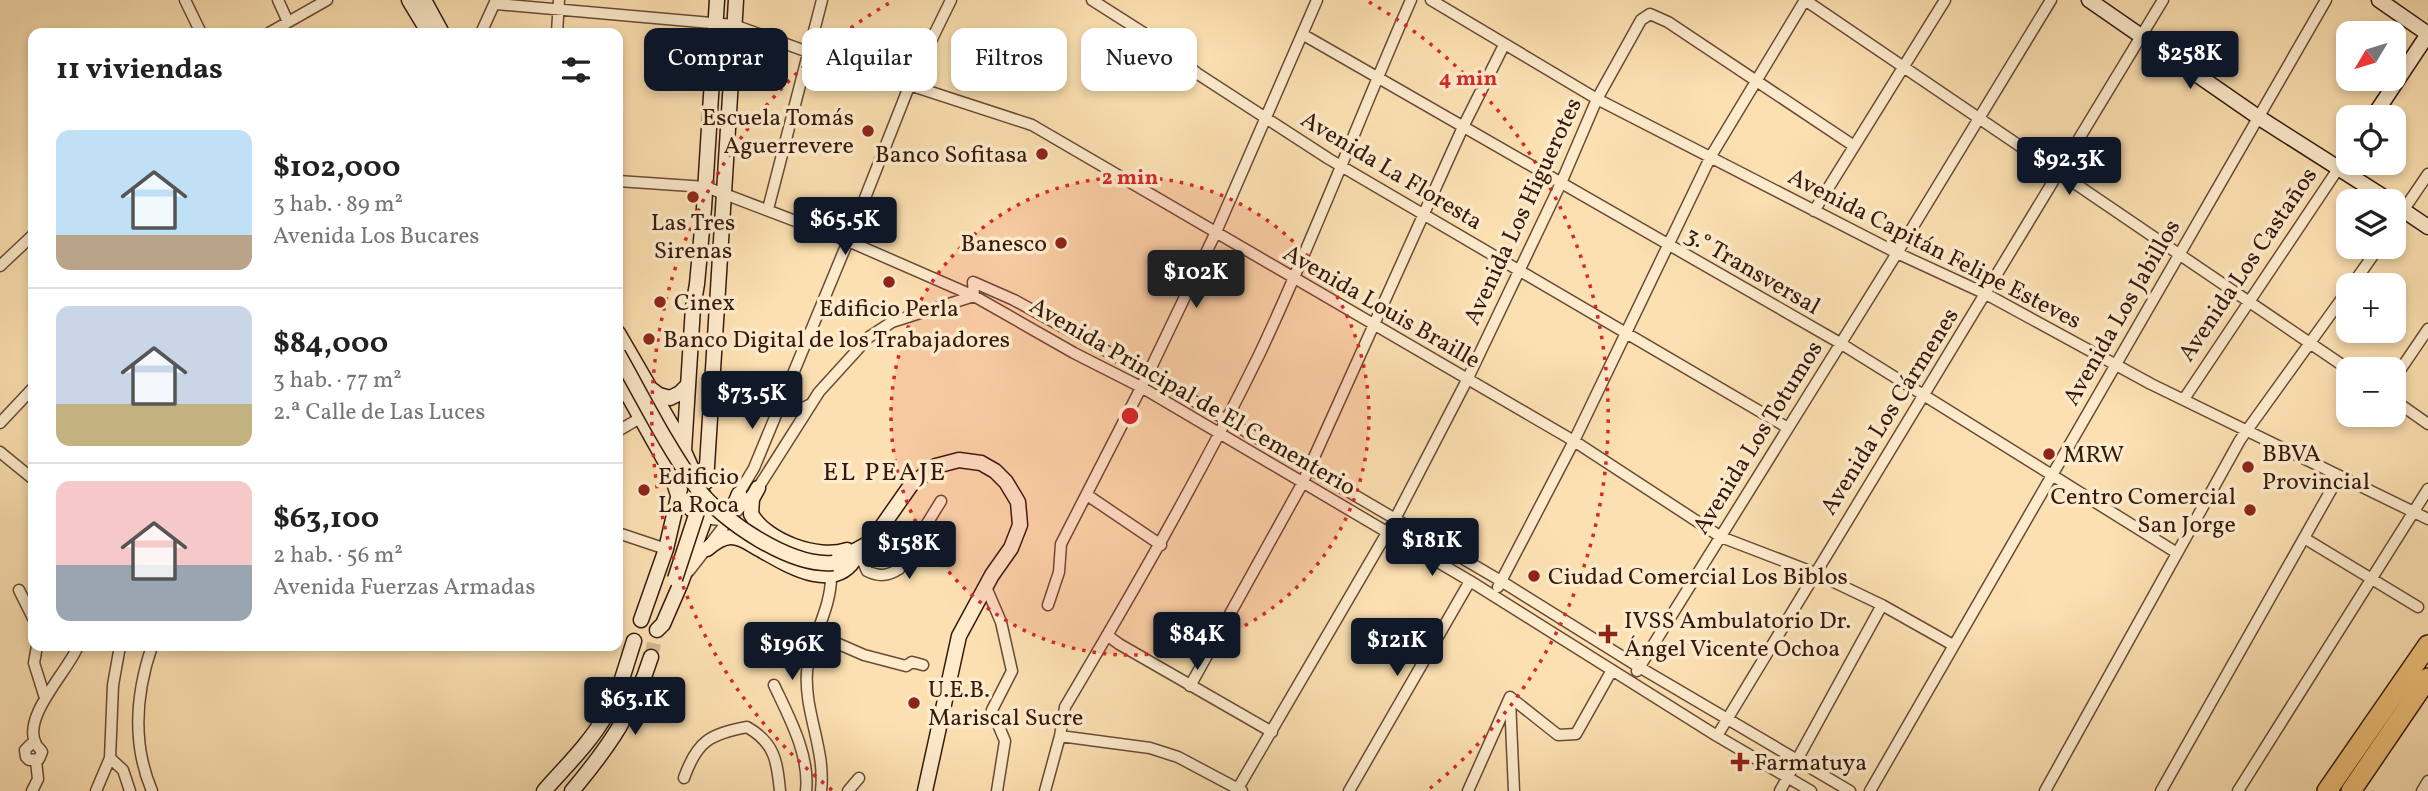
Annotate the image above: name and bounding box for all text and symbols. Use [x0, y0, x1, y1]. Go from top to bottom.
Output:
north arrow [2336, 21, 2406, 91]
map controls [2336, 21, 2406, 427]
chip: Comprar [644, 28, 788, 91]
chip: Alquilar [802, 28, 937, 91]
chip: Filtros [951, 28, 1067, 91]
chip: Nuevo [1081, 28, 1197, 91]
pin: $258K [2141, 32, 2239, 91]
text: $258K [2157, 38, 2223, 70]
text: 11 viviendas [56, 49, 223, 91]
icon: filters [557, 51, 595, 89]
text: 4 min [1439, 65, 1497, 94]
street label: Avenida Los Higuerotes [1456, 92, 1592, 331]
place label: Escuela Tomás Aguerrevere [702, 102, 854, 164]
street label: Avenida La Floresta [1294, 104, 1488, 240]
button: locate [2336, 105, 2406, 175]
marker: Escuela Tomás Aguerrevere [860, 123, 876, 139]
pin: $92.3K [2012, 138, 2126, 197]
place label: Banco Sofitasa [875, 139, 1028, 173]
text: $92.3K [2033, 144, 2105, 176]
marker: Banco Sofitasa [1034, 146, 1050, 162]
text: $102,000 [273, 147, 401, 189]
icon: home [112, 158, 196, 242]
street label: Avenida Capitán Felipe Esteves [1781, 161, 2087, 339]
street label: Avenida Los Castaños [2171, 161, 2327, 369]
text: 2 min [1102, 164, 1158, 193]
text: 3 hab. · 89 m² [273, 189, 403, 221]
marker: Las Tres Sirenas [685, 189, 701, 205]
button: layers [2336, 189, 2406, 259]
pin: $65.5K [788, 198, 902, 257]
text: $65.5K [810, 204, 880, 236]
place label: Las Tres Sirenas [651, 207, 735, 269]
street label: Avenida Los Jabillos [2056, 214, 2190, 412]
street label: 3.° Transversal [1678, 219, 1826, 324]
text: Avenida Los Bucares [273, 221, 479, 253]
place label: Banesco [961, 228, 1047, 262]
marker: Banesco [1053, 235, 1069, 251]
street label: Avenida Louis Braille [1276, 237, 1486, 378]
pin: $102K [1147, 250, 1245, 310]
text: $102K [1164, 257, 1228, 289]
button: + [2336, 273, 2406, 343]
marker: Edificio Perla [881, 274, 897, 290]
place label: Cinex [674, 287, 735, 321]
street label: Avenida Principal de El Cementerio [1022, 290, 1362, 505]
place label: Edificio Perla [819, 293, 959, 327]
marker: Cinex [652, 294, 668, 310]
street label: Avenida Los Cármenes [1813, 302, 1968, 522]
text: $84,000 [273, 323, 388, 365]
place label: Banco Digital de los Trabajadores [663, 324, 1010, 358]
marker: Banco Digital de los Trabajadores [641, 331, 657, 347]
icon: home [112, 334, 196, 418]
street label: Avenida Los Totumos [1685, 334, 1832, 542]
button: − [2336, 357, 2406, 427]
text: 3 hab. · 77 m² [273, 365, 402, 397]
pin: $73.5K [695, 372, 809, 431]
text: $73.5K [717, 378, 787, 410]
text: 2.ª Calle de Las Luces [273, 397, 485, 429]
centre of rings [1118, 404, 1142, 428]
place label: BBVA Provincial [2262, 438, 2370, 500]
place label: MRW [2063, 439, 2124, 473]
marker: MRW [2041, 446, 2057, 462]
district label: EL PEAJE [823, 455, 947, 491]
marker: BBVA Provincial [2240, 459, 2256, 475]
place label: Edificio La Roca [658, 461, 740, 523]
place label: Centro Comercial San Jorge [2050, 481, 2236, 543]
marker: Edificio La Roca [636, 482, 652, 498]
text: $63,100 [273, 498, 379, 540]
marker: Centro Comercial San Jorge [2242, 502, 2258, 518]
icon: home [112, 509, 196, 593]
pin: $181K [1383, 518, 1481, 578]
pin: $158K [860, 522, 958, 581]
text: $181K [1402, 525, 1462, 557]
text: $158K [878, 528, 940, 560]
text: 2 hab. · 56 m² [273, 540, 403, 572]
place label: Ciudad Comercial Los Biblos [1548, 561, 1848, 595]
marker: Ciudad Comercial Los Biblos [1526, 568, 1542, 584]
text: Avenida Fuerzas Armadas [273, 572, 535, 604]
place label: IVSS Ambulatorio Dr. Ángel Vicente Ochoa [1624, 605, 1851, 667]
pin: $84K [1156, 612, 1238, 672]
pin: $121K [1348, 618, 1446, 678]
text: $84K [1169, 619, 1225, 651]
pin: $196K [743, 622, 841, 682]
marker: IVSS Ambulatorio Dr. Ángel Vicente Ochoa [1598, 624, 1618, 644]
text: $121K [1367, 625, 1427, 657]
text: $196K [760, 629, 824, 661]
place label: U.E.B. Mariscal Sucre [928, 674, 1083, 736]
pin: $63.1K [578, 678, 692, 737]
text: $63.1K [600, 684, 670, 716]
marker: U.E.B. Mariscal Sucre [906, 695, 922, 711]
place label: Farmatuya [1754, 747, 1867, 781]
marker: Farmatuya [1732, 754, 1748, 770]

